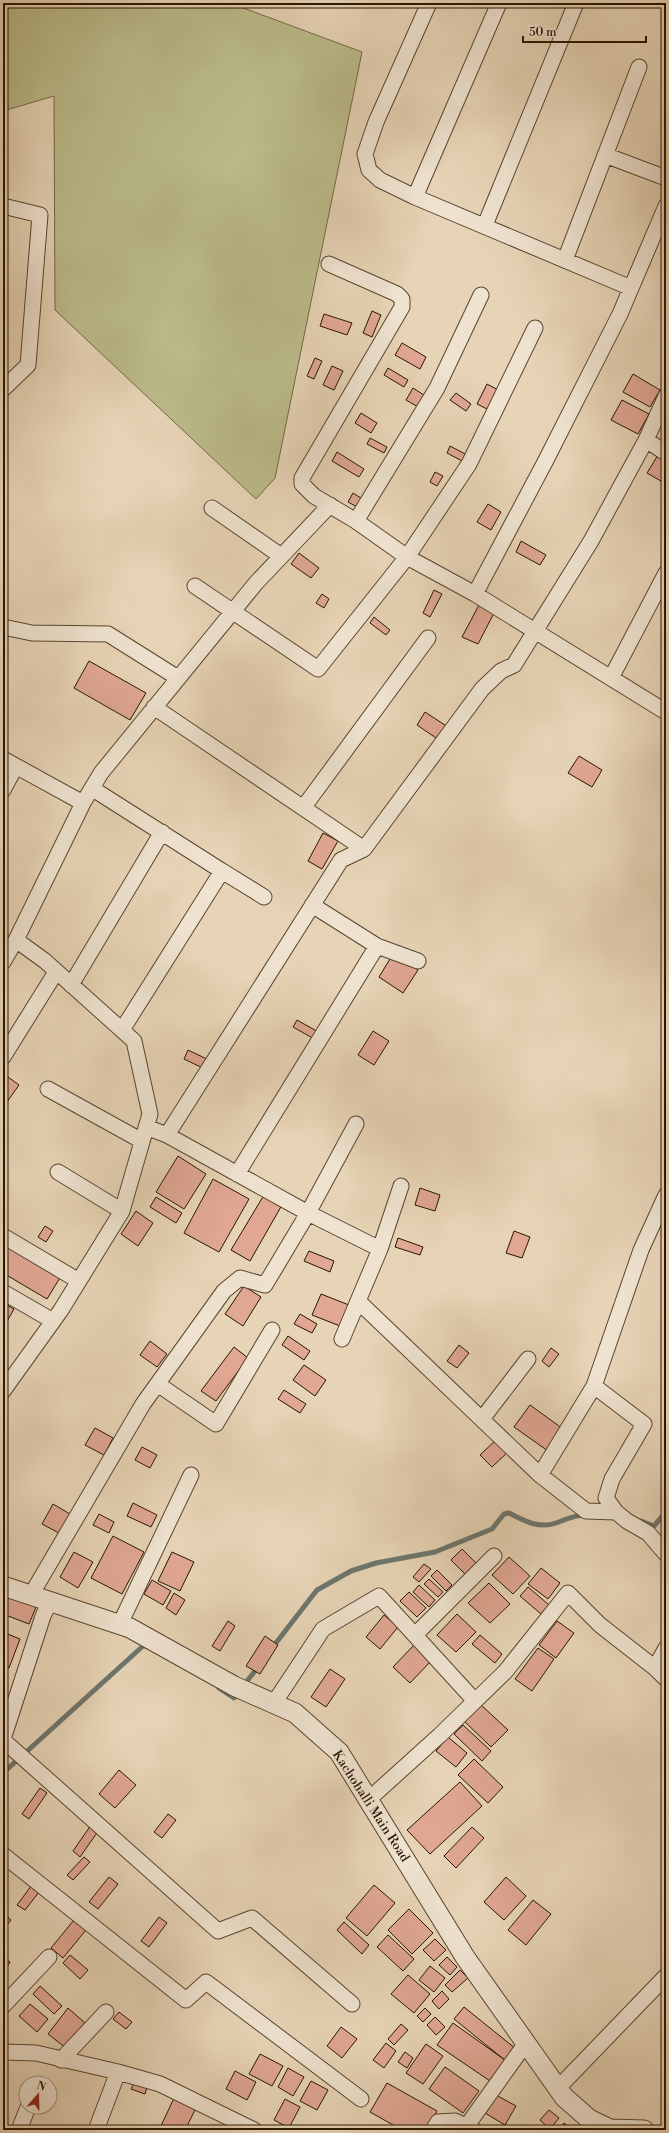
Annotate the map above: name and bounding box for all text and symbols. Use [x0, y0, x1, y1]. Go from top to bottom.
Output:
scale bar [523, 18, 646, 44]
text: 50 m [529, 25, 557, 40]
street label: Kachohalli Main Road [329, 1747, 413, 1865]
north arrow [18, 2075, 58, 2115]
text: N [35, 2078, 48, 2095]

